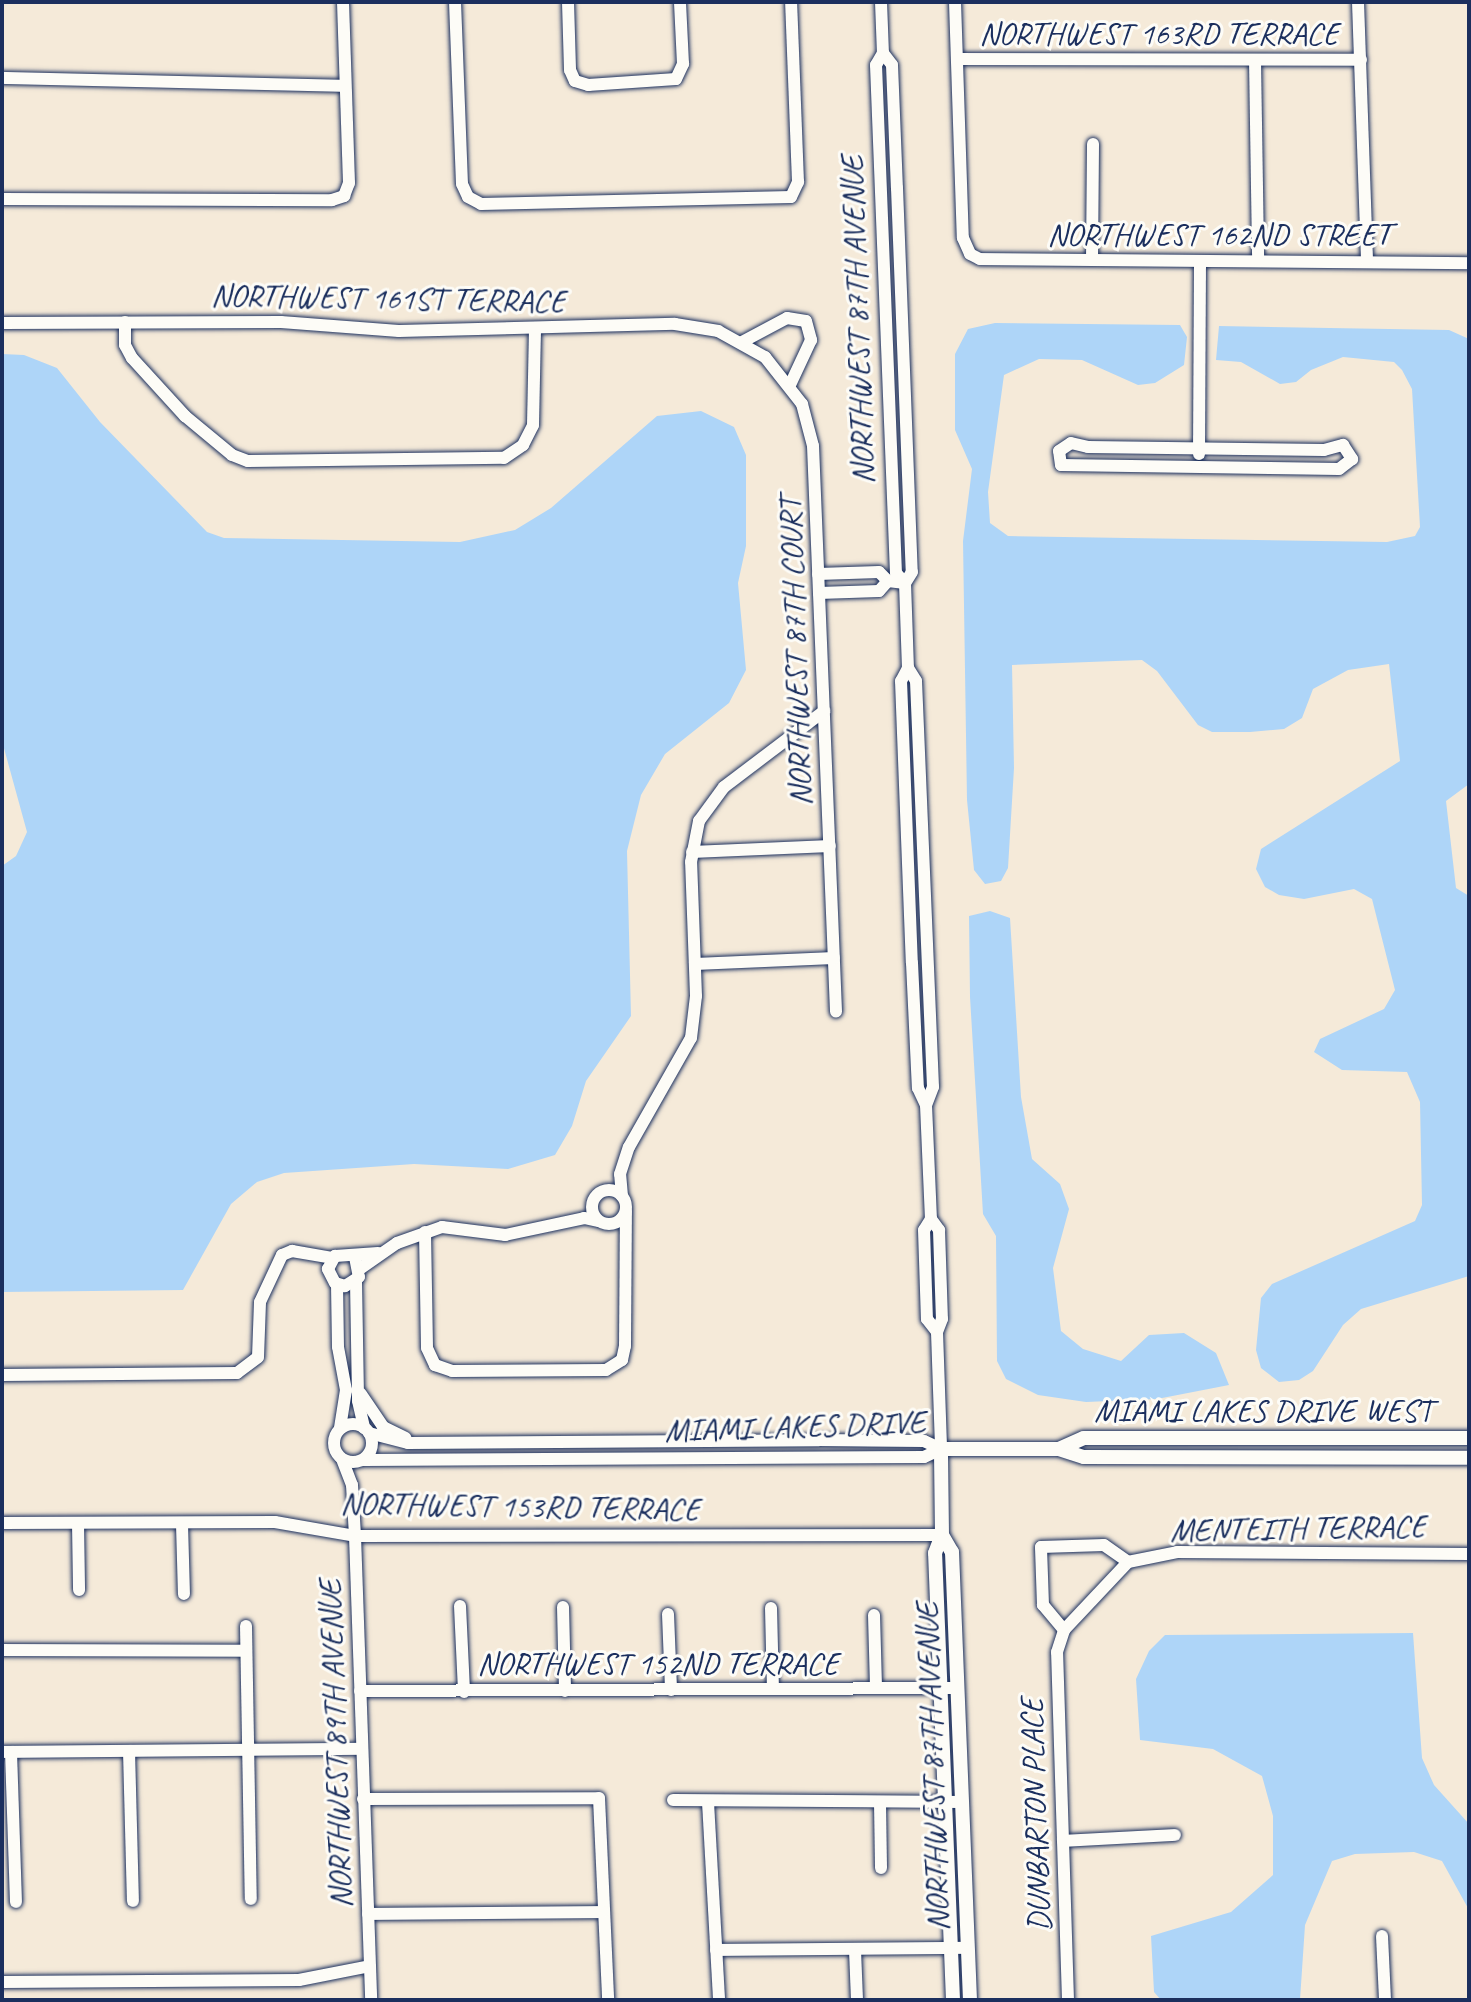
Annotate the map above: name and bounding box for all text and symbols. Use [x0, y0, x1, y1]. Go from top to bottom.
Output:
street label: NORTHWEST 163RD TERRACE [980, 15, 1338, 53]
street label: NORTHWEST 87TH AVENUE [833, 156, 883, 484]
street label: NORTHWEST 162ND STREET [1047, 216, 1391, 254]
street label: NORTHWEST 161ST TERRACE [212, 277, 564, 321]
street label: NORTHWEST 87TH COURT [771, 498, 821, 806]
street label: MIAMI LAKES DRIVE WEST [1095, 1392, 1431, 1430]
street label: MIAMI LAKES DRIVE [665, 1403, 925, 1451]
street label: NORTHWEST 153RD TERRACE [341, 1485, 699, 1529]
street label: MENTEITH TERRACE [1171, 1508, 1425, 1550]
street label: NORTHWEST 89TH AVENUE [311, 1580, 361, 1908]
street label: NORTHWEST 87TH AVENUE [908, 1603, 958, 1931]
street label: NORTHWEST 152ND TERRACE [478, 1645, 838, 1683]
street label: DUNBARTON PLACE [1013, 1698, 1059, 1932]

